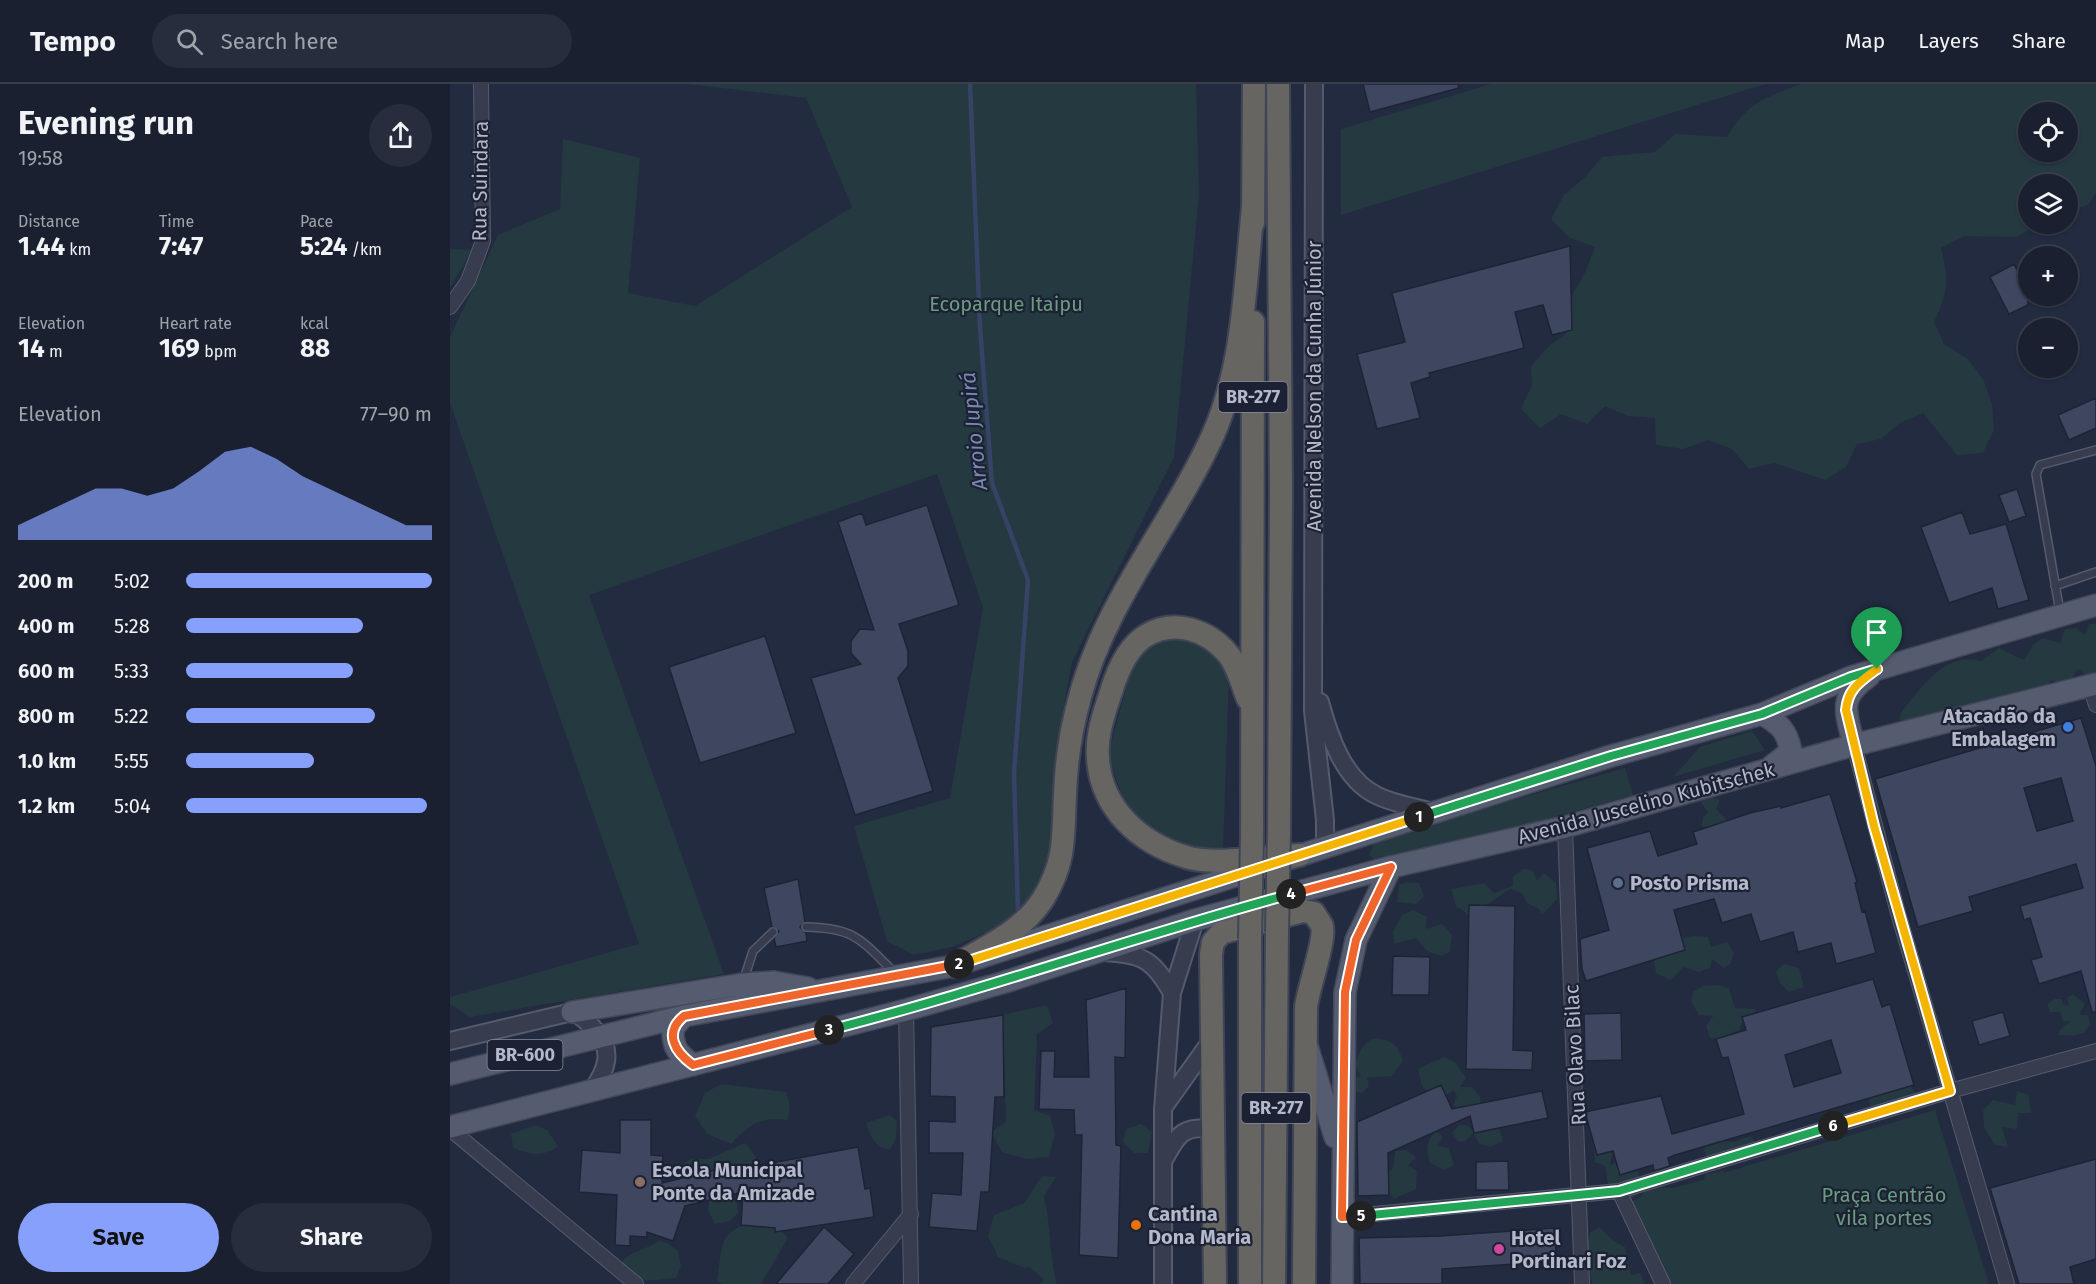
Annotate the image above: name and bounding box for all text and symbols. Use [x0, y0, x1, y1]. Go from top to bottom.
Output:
search box [152, 14, 572, 68]
text: Tempo [30, 25, 116, 58]
icon: search [173, 25, 206, 58]
text: Search here [221, 28, 338, 55]
text: Map [1845, 28, 1885, 54]
text: Layers [1918, 28, 1979, 54]
text: Share [2012, 28, 2066, 54]
map controls [2018, 102, 2078, 378]
button: locate [2018, 102, 2078, 162]
text: Evening run [18, 103, 194, 143]
button: share [369, 104, 432, 167]
street label: Rua Suindara [467, 121, 493, 241]
text: 19:58 [18, 146, 63, 170]
button: layers [2018, 174, 2078, 234]
text: Distance [18, 212, 80, 231]
text: Time [159, 212, 194, 231]
text: Pace [300, 212, 333, 231]
text: 1.44 [18, 231, 65, 262]
text: 7:47 [159, 231, 203, 262]
text: 5:24 [300, 231, 348, 262]
text: km [65, 240, 91, 259]
text: /km [348, 240, 382, 259]
street label: Avenida Nelson da Cunha Júnior [1302, 240, 1326, 531]
button: + [2018, 246, 2078, 306]
park label: Ecoparque Itaipu [929, 292, 1083, 316]
text: Elevation [18, 314, 85, 333]
text: Heart rate [159, 314, 232, 333]
text: kcal [300, 314, 329, 333]
button: − [2018, 318, 2078, 378]
text: 14 [18, 333, 45, 364]
text: 169 [159, 333, 200, 364]
text: 88 [300, 333, 330, 364]
text: m [45, 342, 63, 361]
text: bpm [200, 342, 237, 361]
water label: Arroio Jupirá [955, 371, 993, 492]
road number: BR-277 [1218, 382, 1288, 412]
text: Elevation [18, 402, 102, 426]
text: 77–90 m [360, 402, 432, 426]
text: 200 m [18, 569, 73, 593]
text: 5:02 [114, 569, 150, 593]
pin [1851, 607, 1902, 669]
text: 400 m [18, 614, 74, 638]
text: 5:28 [114, 614, 150, 638]
icon: arrive [1860, 616, 1893, 649]
text: 600 m [18, 659, 74, 683]
text: 5:33 [114, 659, 149, 683]
text: 800 m [18, 704, 75, 728]
text: 5:22 [114, 704, 149, 728]
place label: Atacadão da Embalagem [1942, 704, 2056, 751]
marker: Atacadão da Embalagem [2061, 720, 2075, 734]
text: 1.0 km [18, 749, 76, 773]
text: 5:55 [114, 749, 149, 773]
street label: Avenida Juscelino Kubitschek [1515, 757, 1778, 849]
text: 1.2 km [18, 794, 75, 818]
text: 5:04 [114, 794, 151, 818]
pin: 1 [1404, 802, 1434, 832]
text: 1 [1415, 807, 1423, 826]
place label: Posto Prisma [1630, 871, 1749, 895]
marker: Posto Prisma [1611, 876, 1625, 890]
pin: 4 [1276, 879, 1306, 909]
text: 4 [1286, 884, 1296, 903]
pin: 2 [944, 949, 974, 979]
text: 2 [955, 954, 963, 973]
street label: Rua Olavo Bilac [1559, 984, 1591, 1126]
pin: 3 [814, 1015, 844, 1045]
text: 3 [825, 1020, 833, 1039]
road number: BR-600 [488, 1040, 562, 1070]
road number: BR-277 [1242, 1093, 1310, 1123]
pin: 6 [1818, 1111, 1848, 1141]
text: 6 [1828, 1116, 1838, 1135]
place label: Escola Municipal Ponte da Amizade [652, 1158, 815, 1205]
marker: Escola Municipal Ponte da Amizade [633, 1175, 647, 1189]
park label: Praça Centrão vila portes [1822, 1183, 1946, 1230]
pin: 5 [1346, 1201, 1376, 1231]
place label: Cantina Dona Maria [1148, 1202, 1251, 1249]
button: Save [18, 1203, 219, 1272]
button: Share [231, 1203, 432, 1272]
text: 5 [1357, 1206, 1365, 1225]
marker: Cantina Dona Maria [1129, 1218, 1143, 1232]
place label: Hotel Portinari Foz [1511, 1226, 1626, 1273]
marker: Hotel Portinari Foz [1492, 1242, 1506, 1256]

